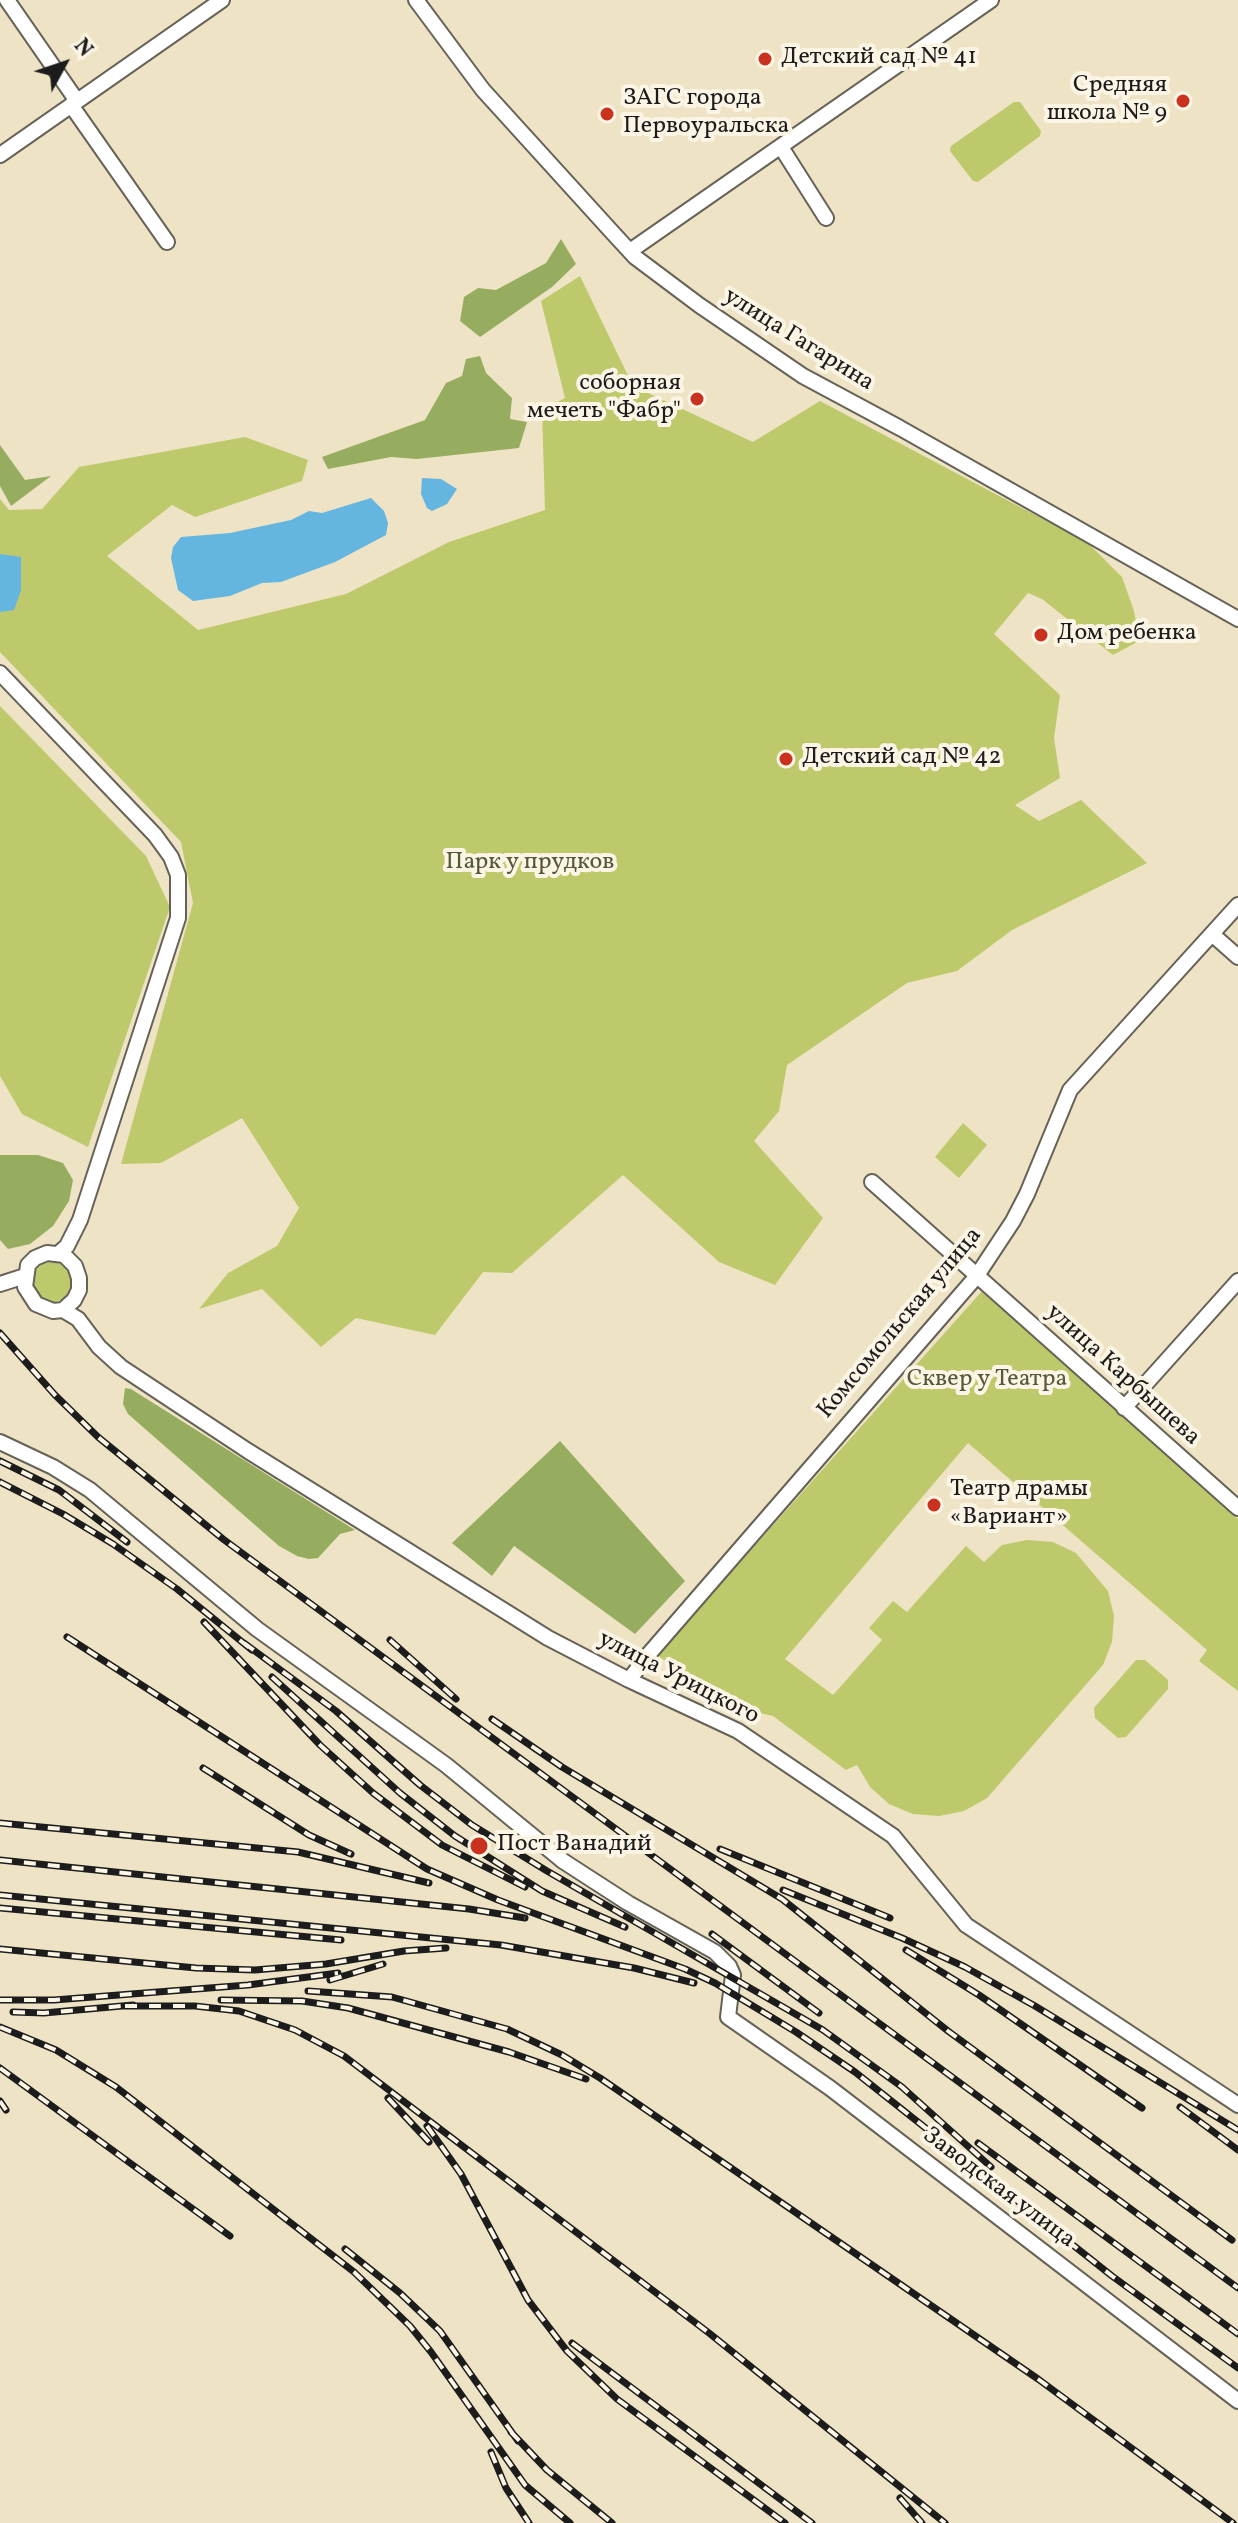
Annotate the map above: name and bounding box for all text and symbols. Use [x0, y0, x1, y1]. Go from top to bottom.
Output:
north arrow [24, 24, 104, 104]
text: N [66, 32, 100, 64]
place label: Детский сад № 41 [781, 45, 977, 73]
marker: Детский сад № 41 [756, 50, 774, 68]
place label: Средняя школа № 9 [1047, 73, 1167, 129]
place label: ЗАГС города Первоуральска [623, 86, 790, 142]
marker: Средняя школа № 9 [1174, 92, 1192, 110]
marker: ЗАГС города Первоуральска [598, 105, 616, 123]
street label: улица Гагарина [717, 283, 879, 399]
place label: соборная мечеть "Фабр" [527, 371, 681, 427]
marker: соборная мечеть "Фабр" [688, 390, 706, 408]
place label: Дом ребенка [1057, 621, 1197, 649]
marker: Дом ребенка [1032, 626, 1050, 644]
place label: Детский сад № 42 [802, 745, 1001, 773]
marker: Детский сад № 42 [777, 750, 795, 768]
park label: Парк у прудков [446, 850, 614, 878]
street label: Комсомольская улица [813, 1222, 989, 1426]
street label: улица Карбышева [1039, 1299, 1205, 1453]
park label: Сквер у Театра [907, 1367, 1067, 1395]
place label: Театр драмы «Вариант» [950, 1477, 1088, 1533]
marker: Театр драмы «Вариант» [925, 1496, 943, 1514]
street label: улица Урицкого [593, 1626, 763, 1732]
place label: Пост Ванадий [497, 1832, 652, 1860]
marker: Пост Ванадий [468, 1835, 490, 1857]
street label: Заводская улица [916, 2122, 1080, 2256]

